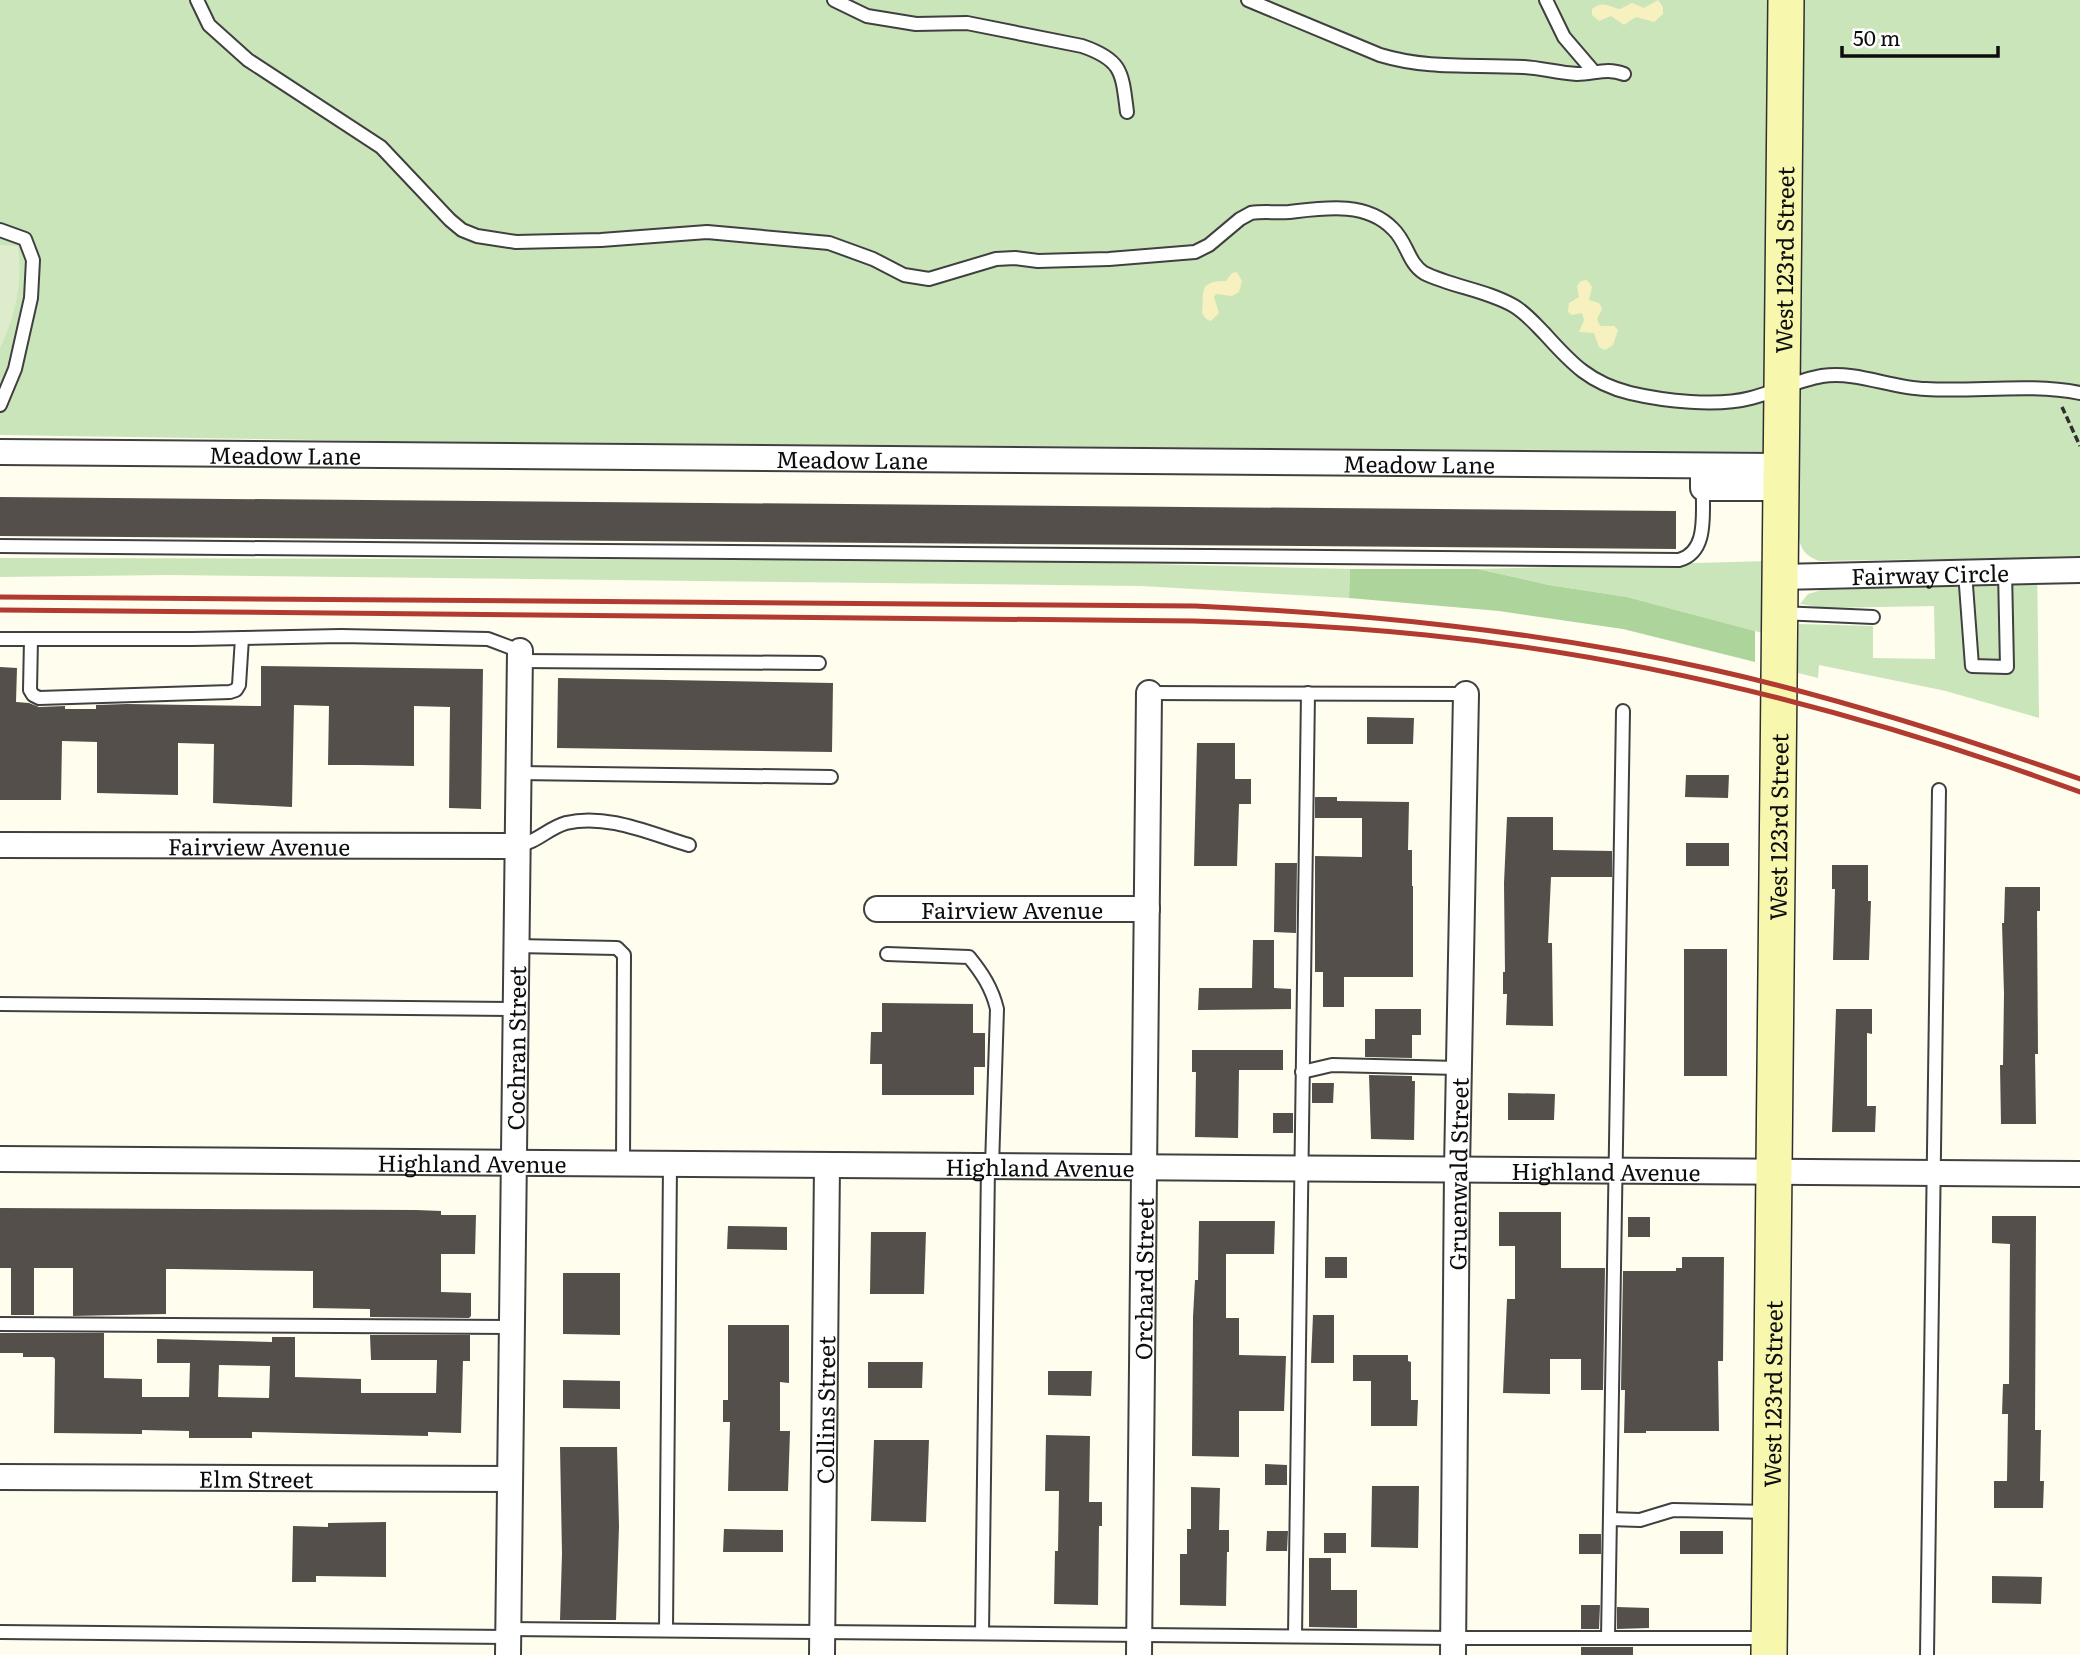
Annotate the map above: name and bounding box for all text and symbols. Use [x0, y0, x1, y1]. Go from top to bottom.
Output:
scale bar [1842, 14, 1998, 58]
text: 50 m [1853, 21, 1900, 52]
street label: West 123rd Street [1765, 165, 1801, 354]
street label: Meadow Lane [209, 437, 361, 472]
street label: Meadow Lane [776, 441, 928, 476]
street label: Meadow Lane [1343, 446, 1495, 481]
street label: Fairway Circle [1851, 555, 2009, 592]
street label: West 123rd Street [1760, 732, 1795, 921]
street label: Fairview Avenue [168, 828, 350, 863]
street label: Fairview Avenue [921, 892, 1103, 926]
street label: Cochran Street [497, 965, 533, 1131]
street label: Gruenwald Street [1439, 1077, 1476, 1271]
street label: Highland Avenue [377, 1145, 567, 1180]
street label: Highland Avenue [945, 1149, 1135, 1184]
street label: Highland Avenue [1511, 1153, 1701, 1188]
street label: Orchard Street [1125, 1197, 1161, 1360]
street label: West 123rd Street [1754, 1299, 1790, 1488]
street label: Collins Street [807, 1335, 842, 1484]
street label: Elm Street [198, 1461, 314, 1495]

